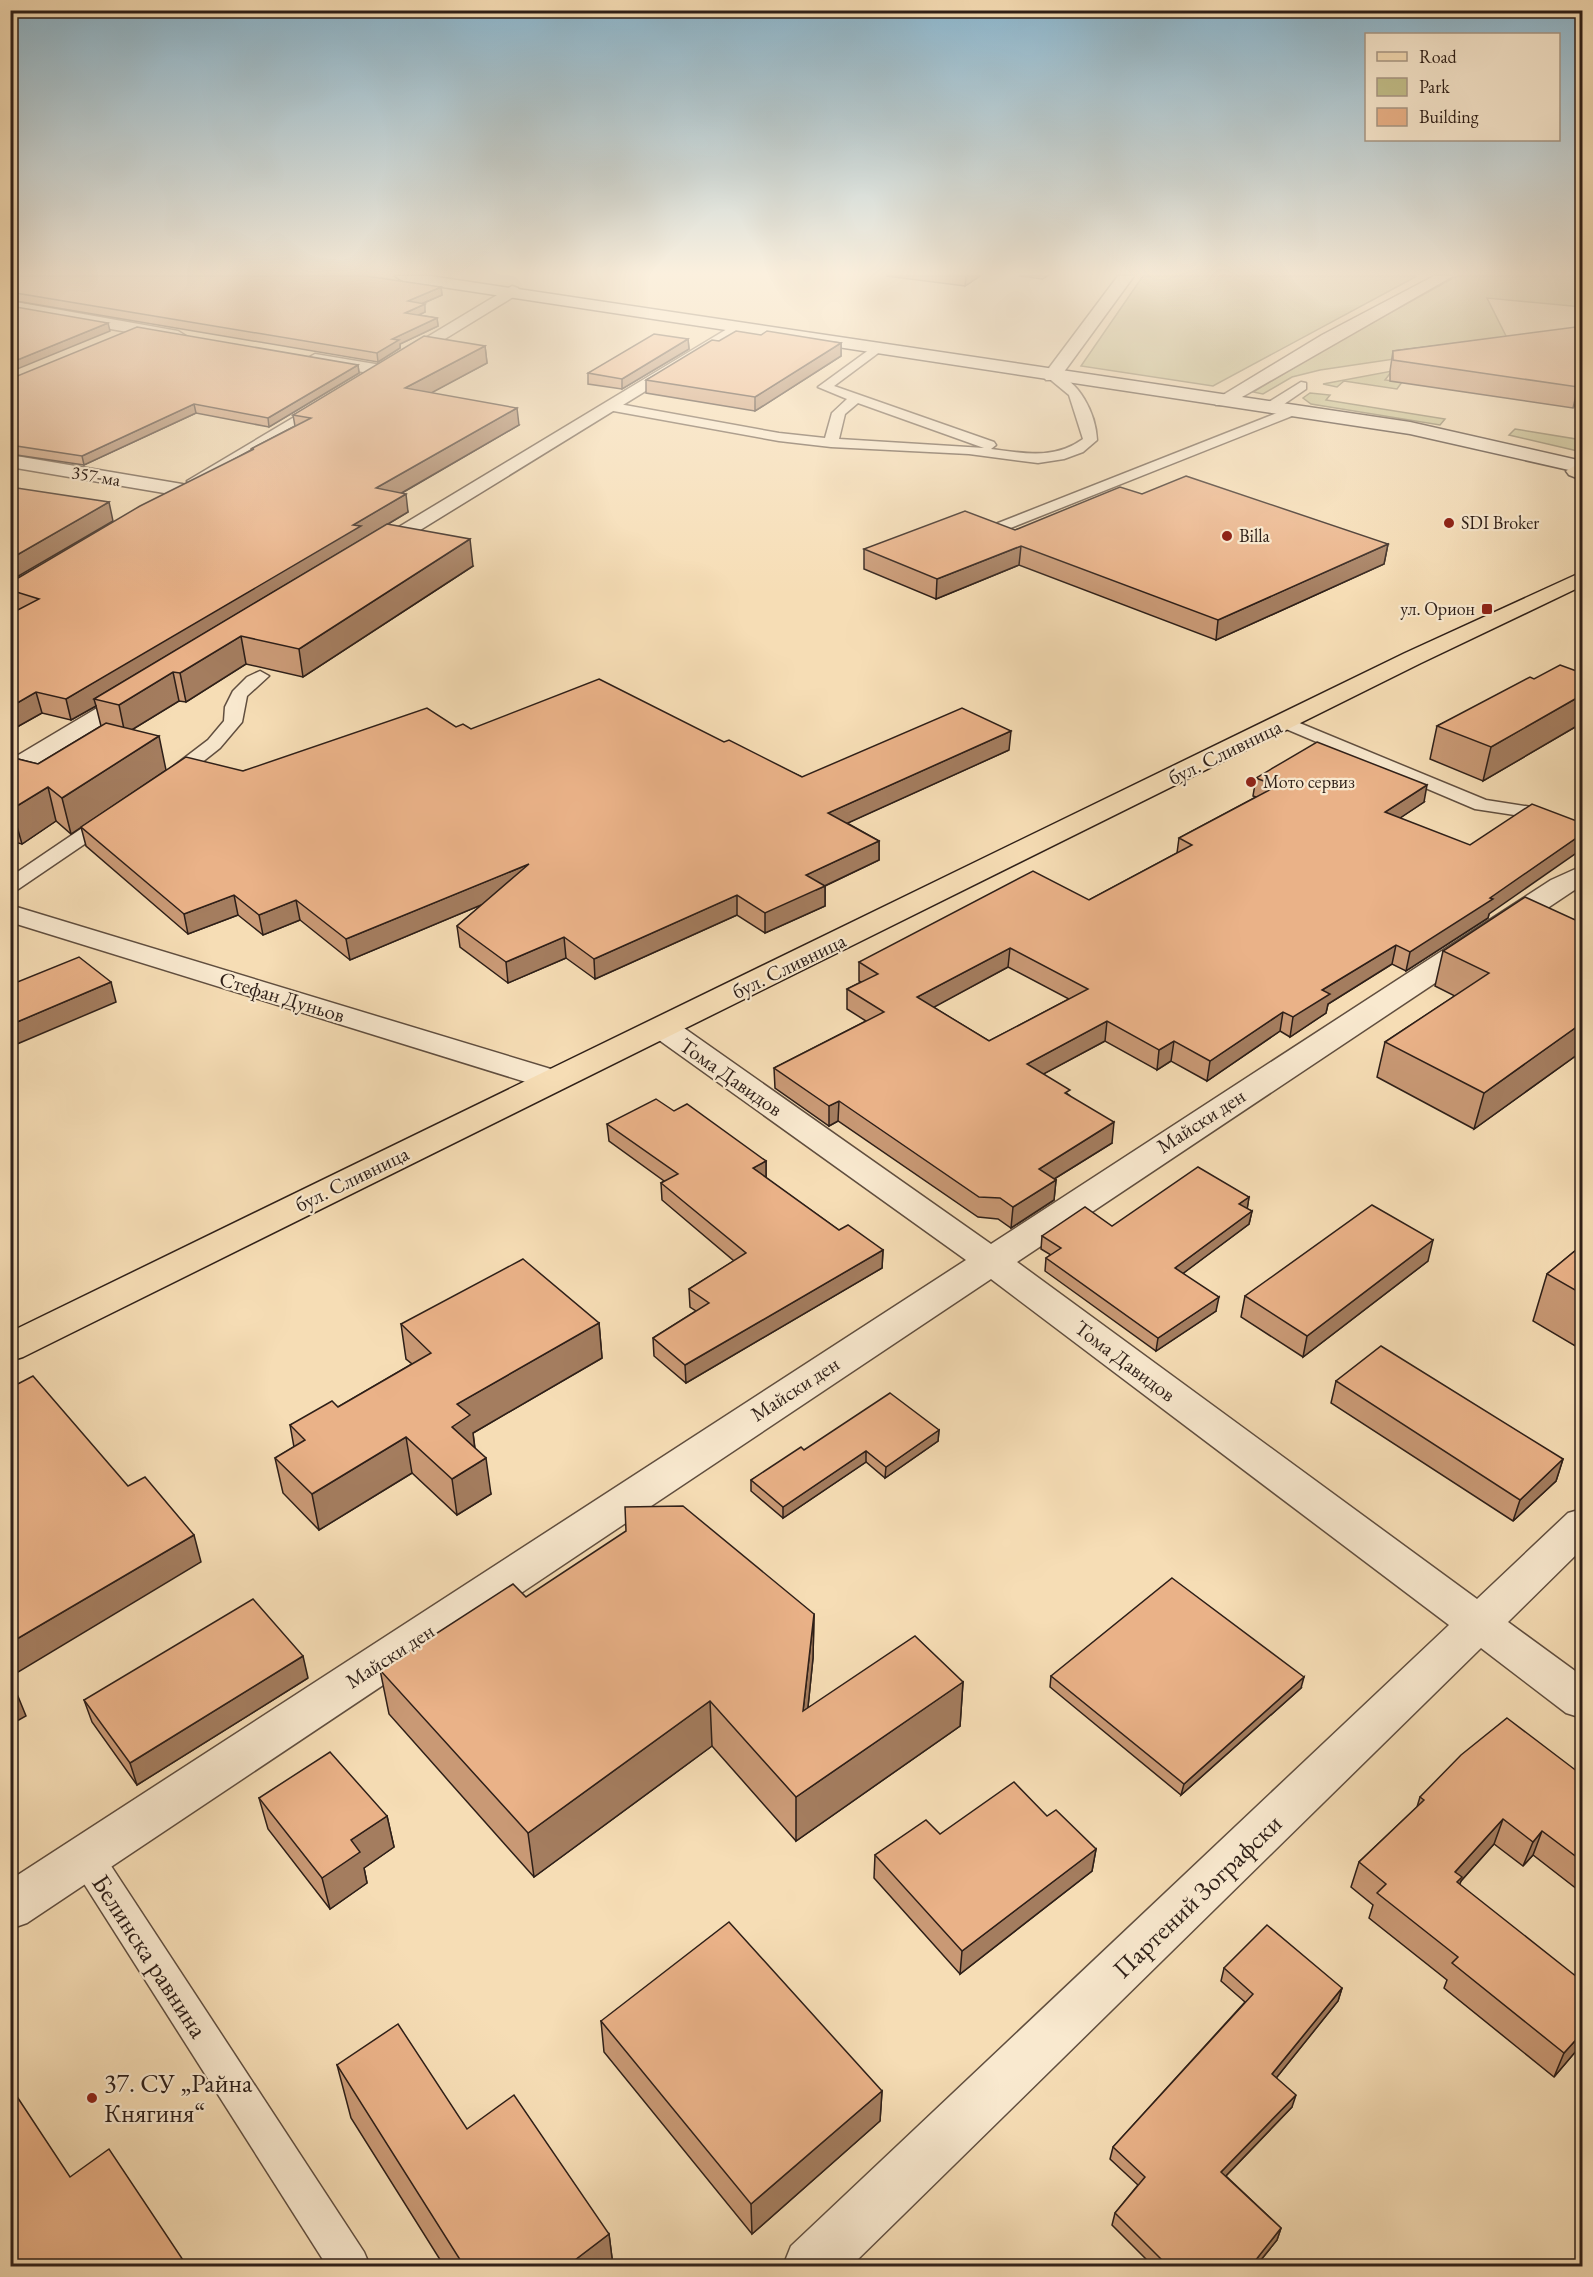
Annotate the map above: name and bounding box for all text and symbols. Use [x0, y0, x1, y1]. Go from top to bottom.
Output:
legend [1365, 33, 1560, 141]
text: Road [1419, 45, 1458, 68]
text: Park [1419, 75, 1450, 98]
text: Building [1419, 105, 1479, 128]
street label: 357-ма [70, 460, 123, 491]
place label: SDI Broker [1461, 511, 1539, 534]
marker: SDI Broker [1442, 516, 1456, 530]
place label: Billa [1239, 524, 1271, 547]
marker: Billa [1220, 529, 1234, 543]
place label: ул. Орион [1400, 597, 1475, 620]
marker: ул. Орион [1480, 602, 1494, 616]
street label: бул. Сливница [1163, 712, 1287, 791]
place label: Мото сервиз [1263, 770, 1355, 793]
marker: Мото сервиз [1244, 775, 1258, 789]
street label: бул. Сливница [727, 926, 851, 1005]
street label: Стефан Дуньов [216, 965, 348, 1028]
street label: Тома Давидов [674, 1031, 788, 1122]
street label: Майски ден [1151, 1082, 1250, 1159]
street label: бул. Сливница [290, 1139, 414, 1218]
street label: Тома Давидов [1069, 1314, 1181, 1407]
street label: Майски ден [745, 1350, 844, 1427]
street label: Майски ден [340, 1617, 439, 1694]
street label: Партений Зографски [1105, 1806, 1289, 1986]
street label: Белинска равнина [84, 1868, 216, 2045]
place label: 37. СУ „Райна Княгиня“ [104, 2066, 253, 2130]
marker: 37. СУ „Райна Княгиня“ [85, 2091, 99, 2105]

